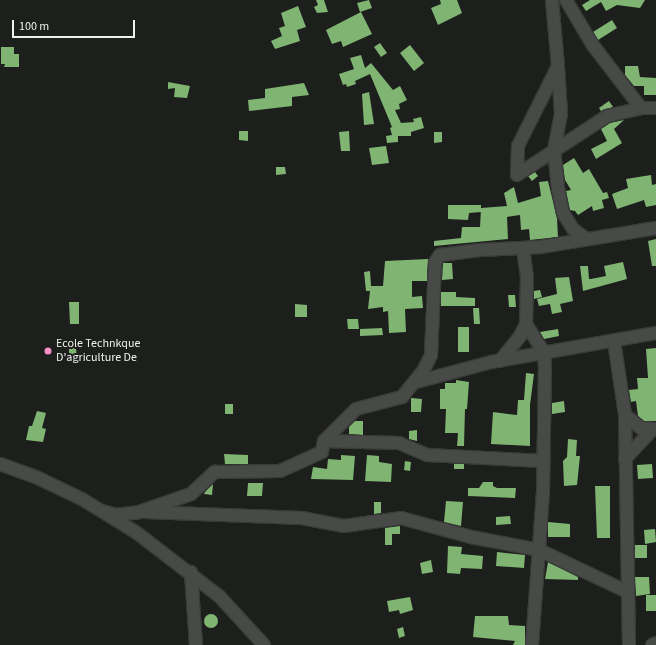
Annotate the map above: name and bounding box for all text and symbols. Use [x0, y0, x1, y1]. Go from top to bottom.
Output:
scale bar [14, 12, 137, 38]
text: 100 m [19, 18, 49, 35]
place label: Ecole Technkque D'agriculture De [56, 337, 140, 365]
marker: Ecole Technkque D'agriculture De [43, 346, 53, 356]

